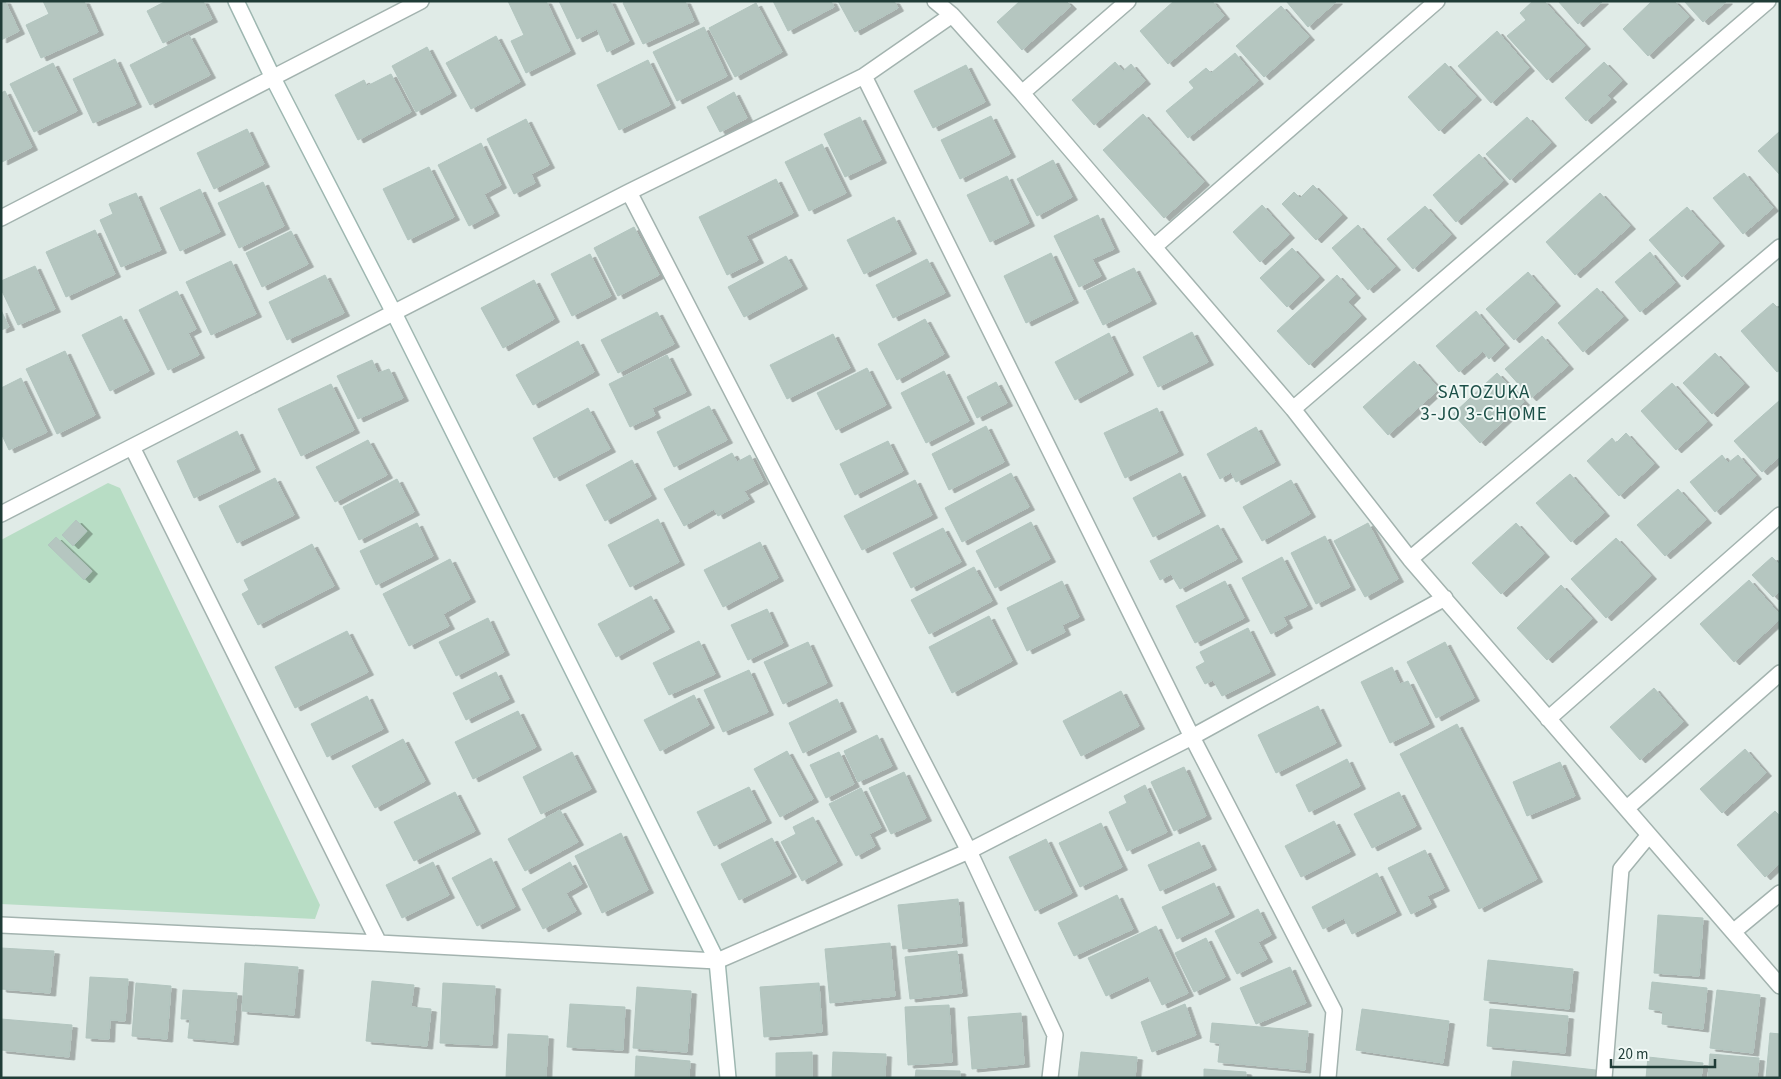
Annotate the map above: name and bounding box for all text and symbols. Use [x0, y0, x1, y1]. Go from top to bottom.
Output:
district label: SATOZUKA 3-JO 3-CHOME [1420, 379, 1548, 428]
scale bar [1611, 1036, 1715, 1068]
text: 20 m [1618, 1044, 1648, 1065]

